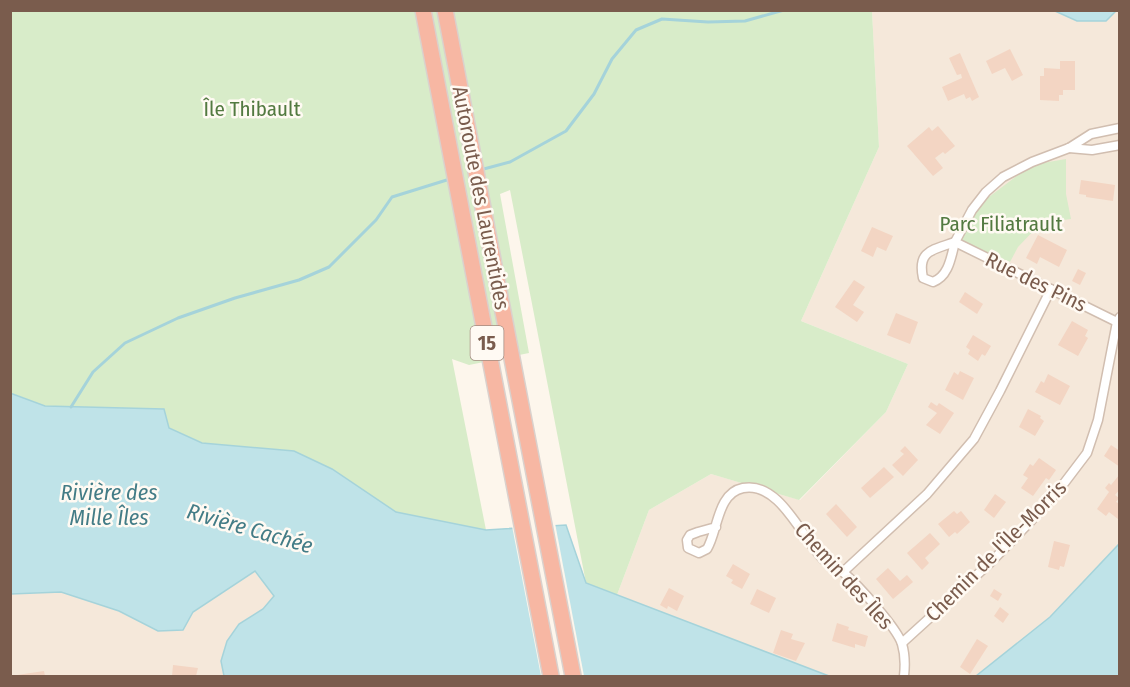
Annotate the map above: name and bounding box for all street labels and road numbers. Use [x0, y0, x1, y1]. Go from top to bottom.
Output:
street label: Autoroute des Laurentides [447, 84, 515, 312]
street label: Rue des Pins [981, 246, 1091, 318]
road number: 15 [470, 326, 504, 360]
street label: Chemin de l'Île-Morris [920, 475, 1072, 627]
street label: Chemin des Îles [789, 517, 899, 635]

